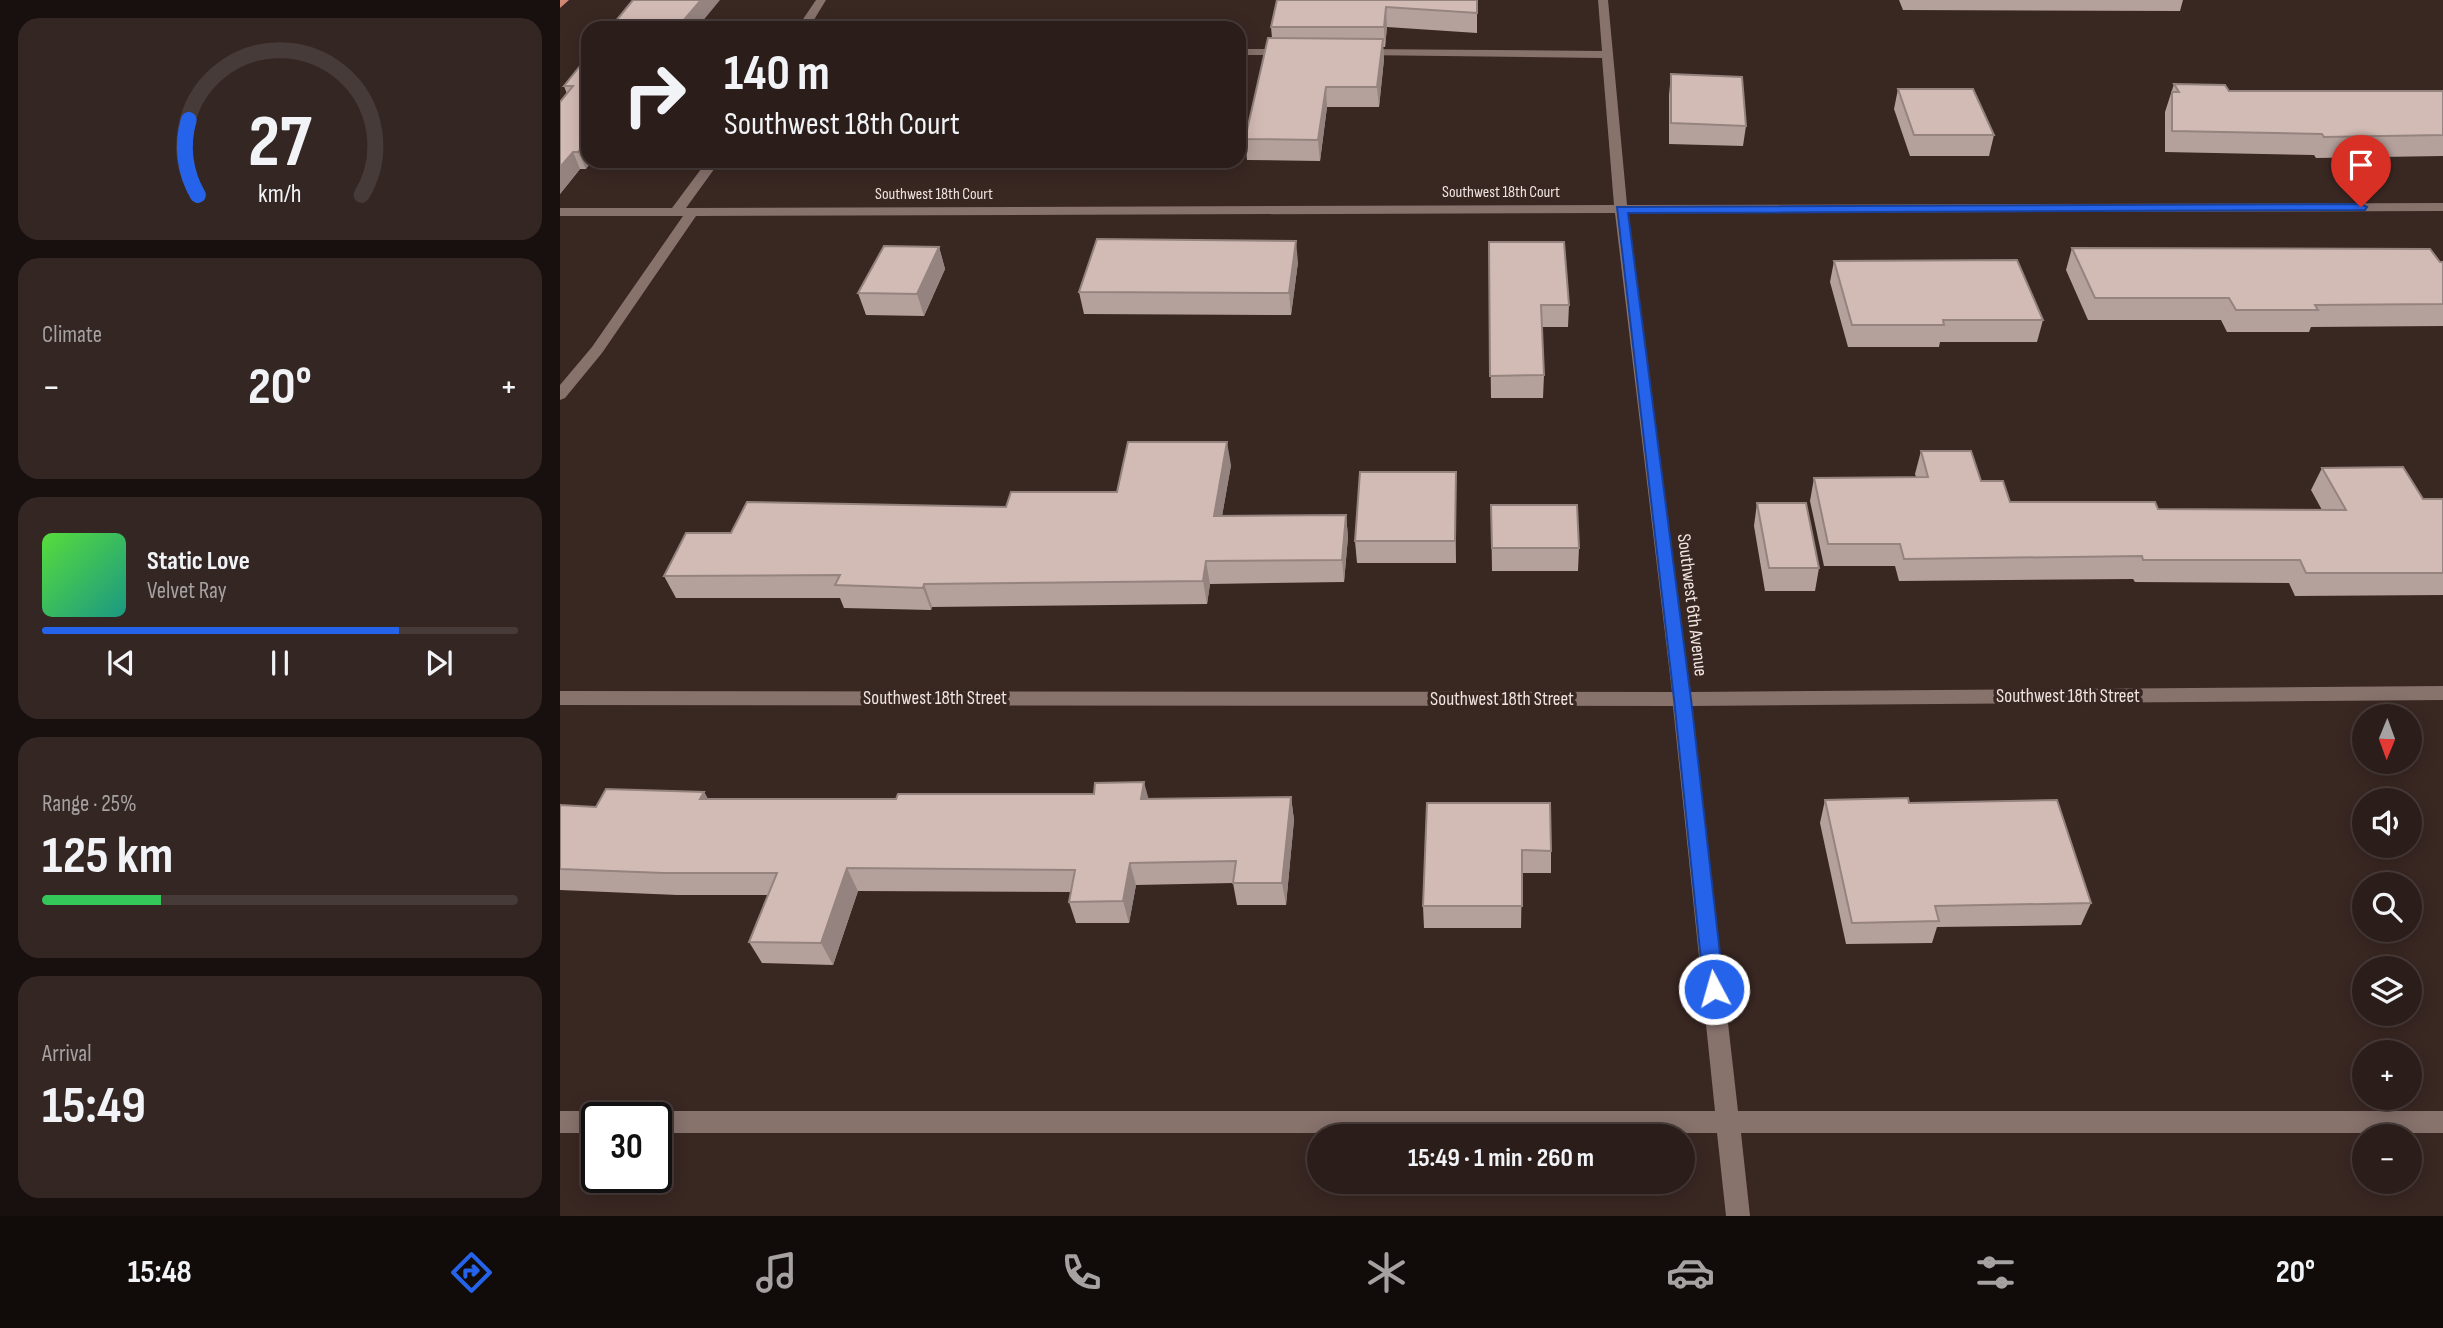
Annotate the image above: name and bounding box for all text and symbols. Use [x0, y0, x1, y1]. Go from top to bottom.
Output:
text: 140 m [724, 45, 830, 104]
icon: right [609, 49, 700, 140]
text: 27 [248, 99, 312, 187]
text: Southwest 18th Court [724, 105, 960, 144]
pin [2331, 135, 2391, 207]
icon: arrive [2342, 146, 2380, 184]
text: km/h [258, 179, 302, 210]
street label: Southwest 18th Court [1442, 183, 1560, 202]
street label: Southwest 18th Court [875, 185, 993, 204]
text: Climate [42, 321, 102, 349]
text: 20° [248, 356, 312, 419]
text: − [42, 365, 61, 410]
text: + [499, 365, 518, 410]
street label: Southwest 6th Avenue [1672, 532, 1712, 678]
text: Static Love [147, 546, 250, 577]
text: Velvet Ray [147, 577, 227, 605]
icon: previous [102, 644, 140, 682]
icon: pause [261, 644, 299, 682]
icon: next [420, 644, 458, 682]
street label: Southwest 18th Street [1996, 685, 2140, 708]
street label: Southwest 18th Street [863, 687, 1007, 710]
street label: Southwest 18th Street [1430, 688, 1574, 711]
north arrow [2352, 704, 2422, 774]
map controls [2352, 704, 2422, 1194]
button: sound [2352, 788, 2422, 858]
text: Range · 25% [42, 790, 137, 818]
text: 125 km [42, 825, 173, 888]
button: search [2352, 872, 2422, 942]
position arrow [1677, 952, 1751, 1026]
button: layers [2352, 956, 2422, 1026]
text: Arrival [42, 1040, 91, 1068]
button: + [2352, 1040, 2422, 1110]
text: 15:49 [42, 1075, 146, 1138]
speed limit sign: 30 [581, 1102, 672, 1193]
button: − [2352, 1124, 2422, 1194]
text: 15:49 · 1 min · 260 m [1408, 1143, 1594, 1174]
icon: directions [447, 1248, 496, 1297]
icon: music [752, 1248, 801, 1297]
icon: phone [1057, 1248, 1106, 1297]
icon: climate [1362, 1248, 1411, 1297]
icon: car [1666, 1248, 1715, 1297]
icon: filters [1971, 1248, 2020, 1297]
text: 15:48 [128, 1253, 192, 1292]
text: 20° [2276, 1253, 2315, 1292]

